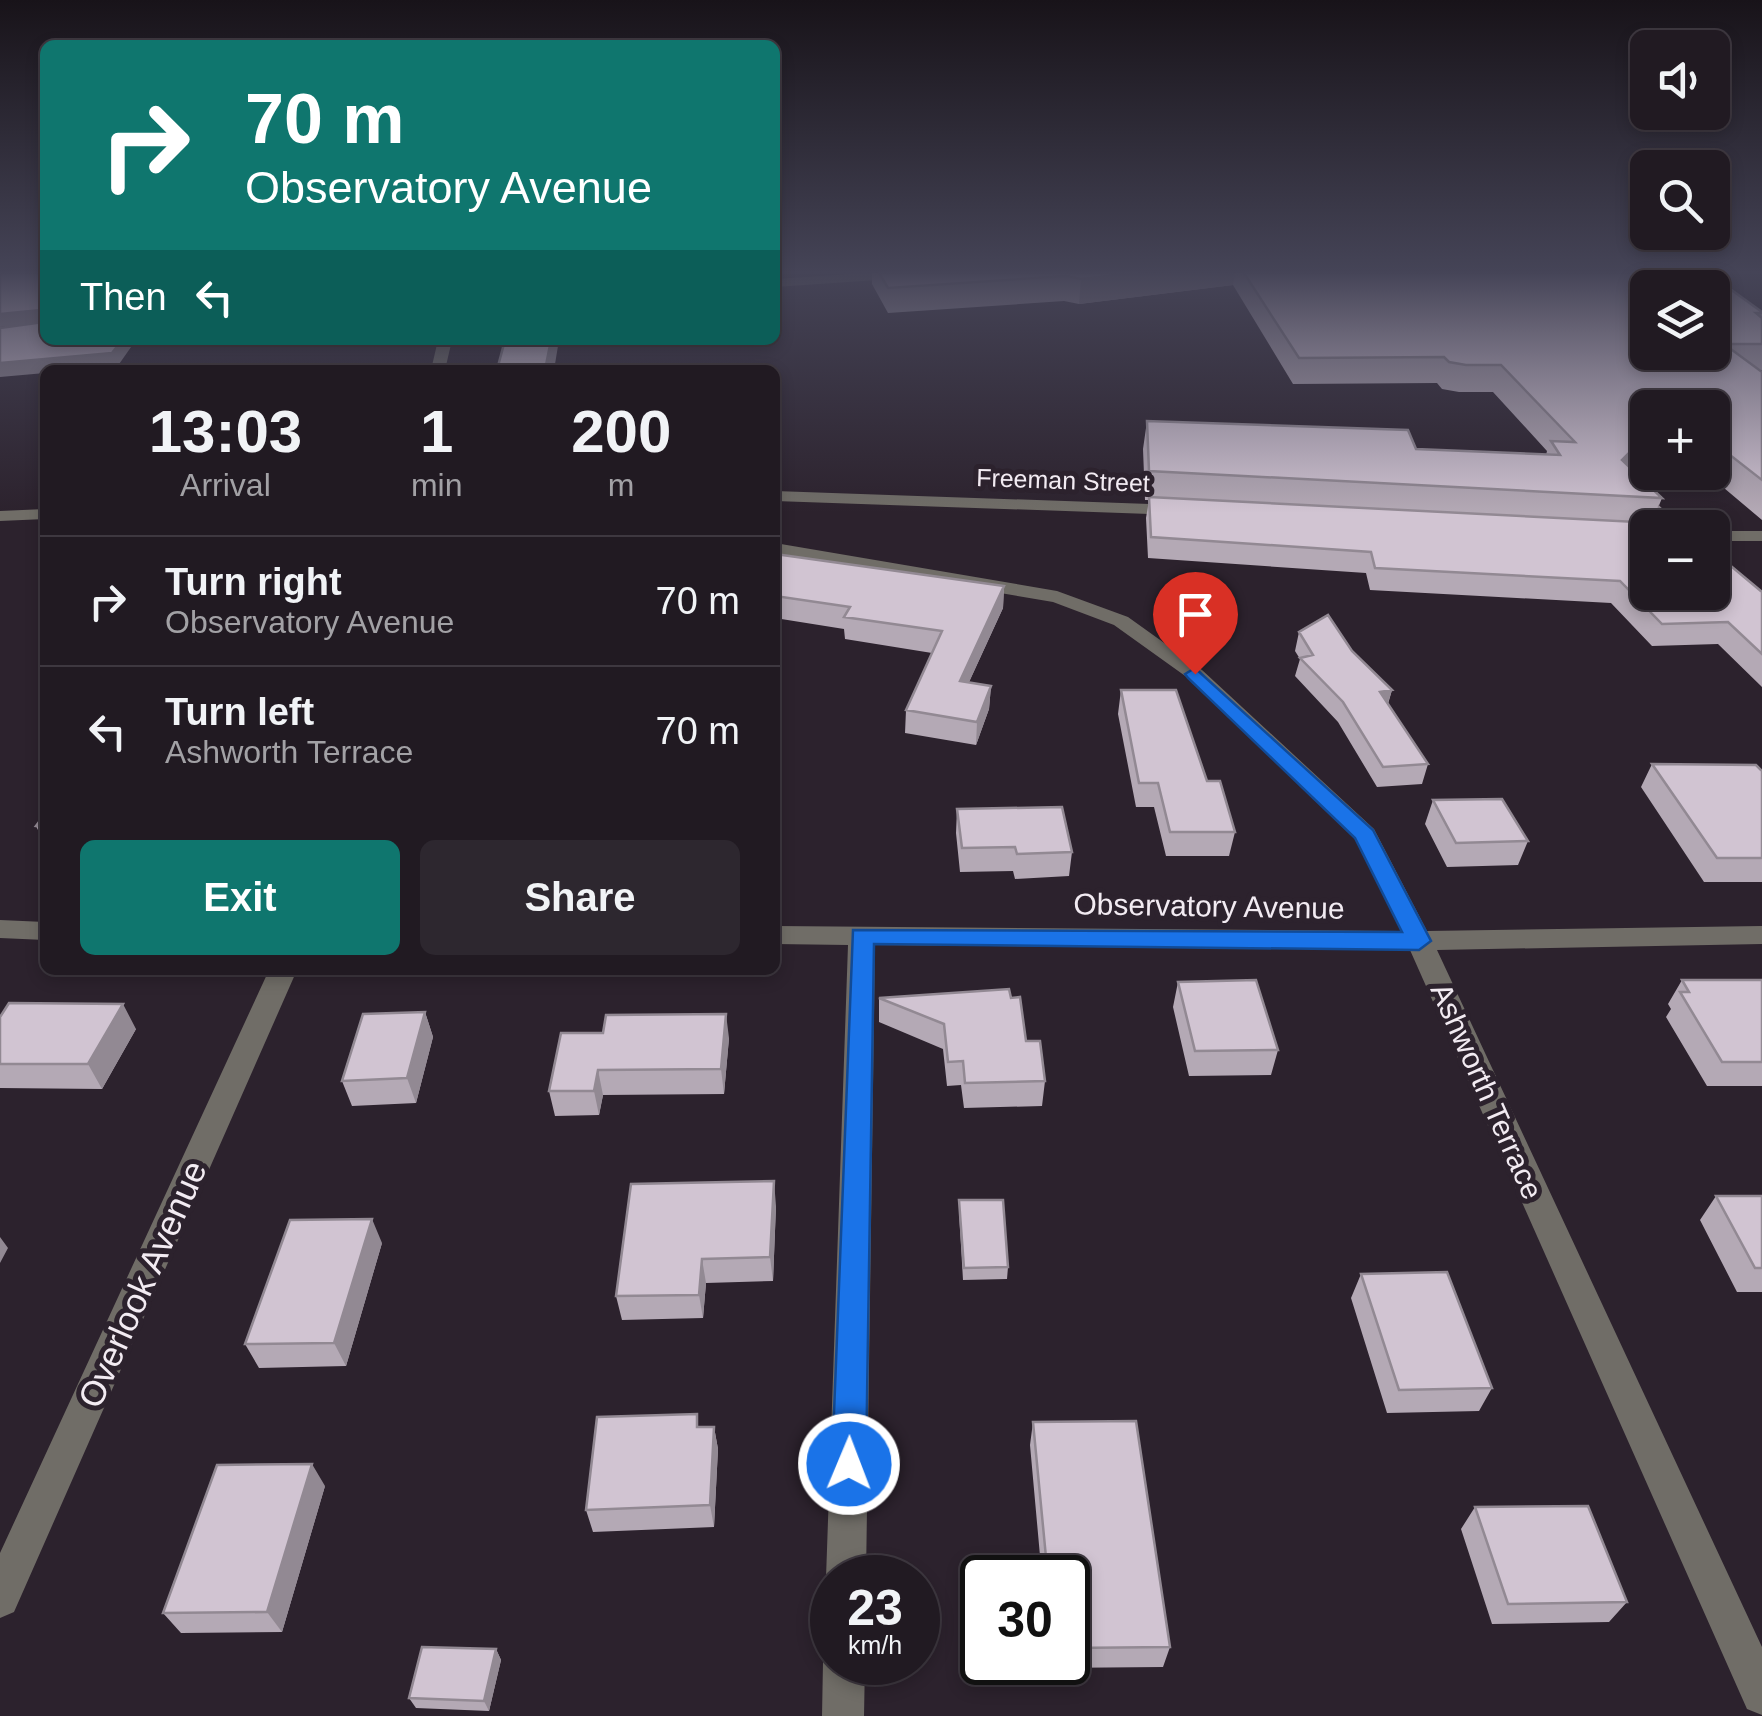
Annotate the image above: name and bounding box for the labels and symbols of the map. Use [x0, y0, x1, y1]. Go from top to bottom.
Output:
street label: Freeman Street [976, 463, 1150, 497]
pin [1153, 572, 1238, 675]
street label: Observatory Avenue [1073, 887, 1345, 925]
street label: Ashworth Terrace [1425, 978, 1549, 1204]
street label: Overlook Avenue [70, 1155, 214, 1413]
position arrow [797, 1412, 901, 1516]
speed limit sign: 30 [960, 1555, 1090, 1685]

